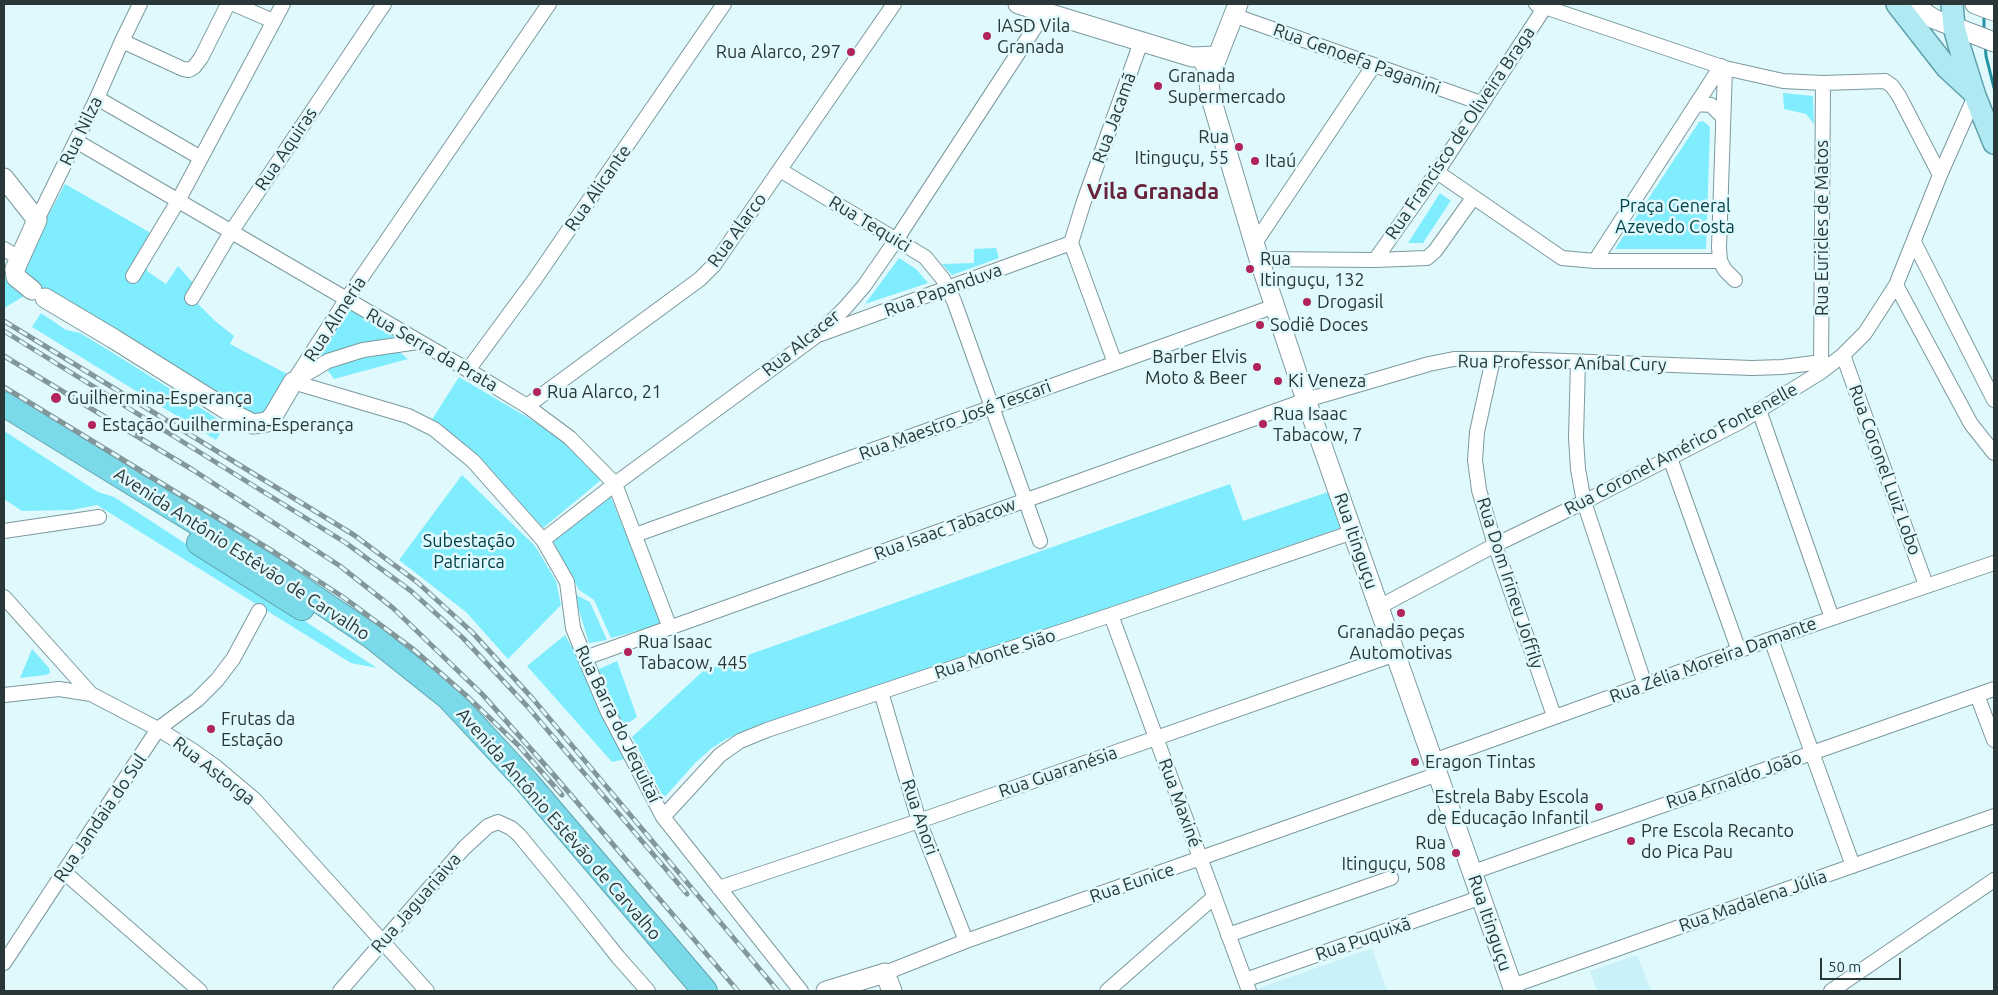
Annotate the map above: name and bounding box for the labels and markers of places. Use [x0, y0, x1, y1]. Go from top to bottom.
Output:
place label: IASD Vila Granada [997, 15, 1070, 58]
marker: IASD Vila Granada [981, 30, 993, 42]
place label: Rua Alarco, 297 [716, 41, 841, 63]
marker: Rua Alarco, 297 [845, 46, 857, 58]
place label: Granada Supermercado [1168, 65, 1286, 108]
marker: Granada Supermercado [1152, 80, 1164, 92]
place label: Rua Itinguçu, 55 [1135, 126, 1229, 168]
marker: Rua Itinguçu, 55 [1233, 141, 1245, 153]
place label: Itaú [1265, 150, 1296, 172]
marker: Itaú [1249, 155, 1261, 167]
place label: Rua Itinguçu, 132 [1260, 248, 1365, 290]
marker: Rua Itinguçu, 132 [1244, 263, 1256, 275]
place label: Drogasil [1317, 291, 1384, 313]
marker: Drogasil [1301, 296, 1313, 308]
place label: Sodiê Doces [1270, 314, 1368, 336]
marker: Sodiê Doces [1254, 319, 1266, 331]
place label: Barber Elvis Moto & Beer [1145, 346, 1247, 388]
marker: Barber Elvis Moto & Beer [1251, 361, 1263, 373]
place label: Ki Veneza [1288, 370, 1366, 392]
marker: Ki Veneza [1272, 375, 1284, 387]
place label: Rua Alarco, 21 [547, 381, 662, 403]
marker: Rua Alarco, 21 [531, 386, 543, 398]
place label: Guilhermina-Esperança [67, 387, 252, 409]
marker: Guilhermina-Esperança [49, 391, 63, 405]
place label: Rua Isaac Tabacow, 7 [1273, 403, 1362, 446]
place label: Estação Guilhermina-Esperança [102, 414, 354, 436]
marker: Rua Isaac Tabacow, 7 [1257, 418, 1269, 430]
marker: Estação Guilhermina-Esperança [86, 419, 98, 431]
marker: Granadão peças Automotivas [1395, 607, 1407, 619]
place label: Granadão peças Automotivas [1337, 621, 1465, 664]
place label: Rua Isaac Tabacow, 445 [638, 631, 748, 674]
marker: Rua Isaac Tabacow, 445 [622, 646, 634, 658]
place label: Frutas da Estação [221, 708, 295, 751]
marker: Frutas da Estação [205, 723, 217, 735]
place label: Eragon Tintas [1425, 751, 1536, 773]
marker: Eragon Tintas [1409, 756, 1421, 768]
place label: Estrela Baby Escola de Educação Infantil [1426, 786, 1589, 829]
marker: Estrela Baby Escola de Educação Infantil [1593, 801, 1605, 813]
place label: Pre Escola Recanto do Pica Pau [1641, 820, 1794, 862]
place label: Rua Itinguçu, 508 [1341, 832, 1446, 874]
marker: Pre Escola Recanto do Pica Pau [1625, 835, 1637, 847]
marker: Rua Itinguçu, 508 [1450, 847, 1462, 859]

